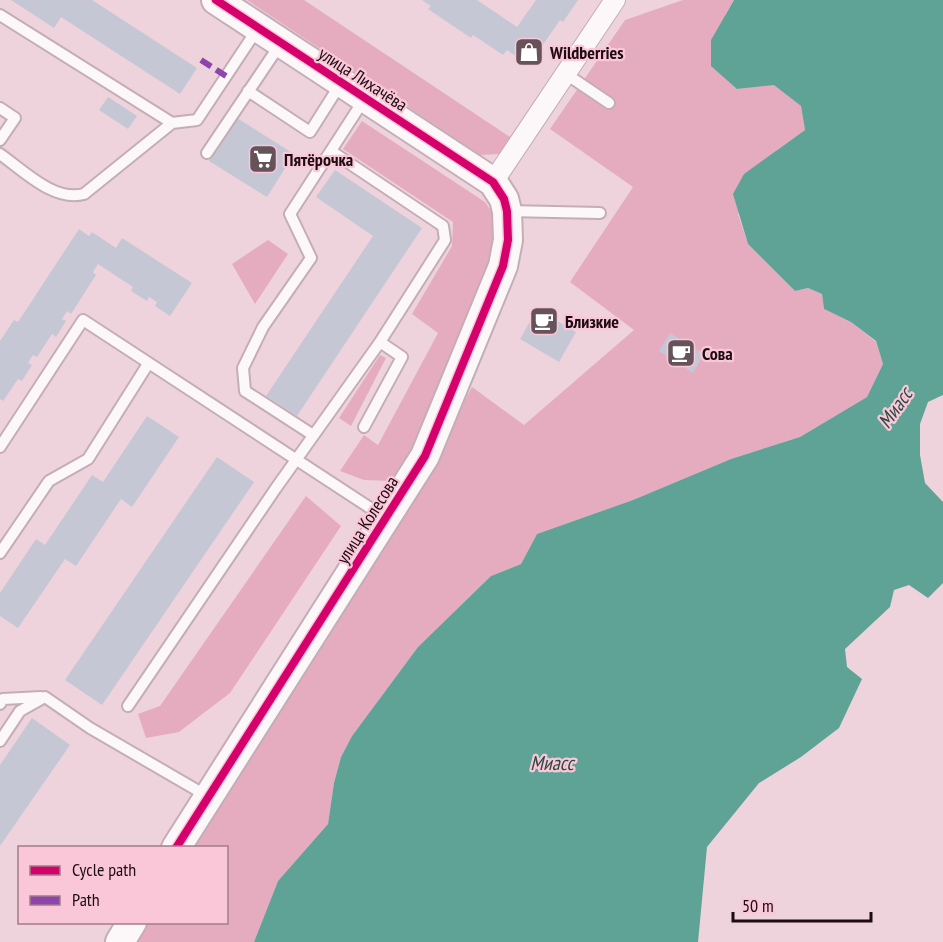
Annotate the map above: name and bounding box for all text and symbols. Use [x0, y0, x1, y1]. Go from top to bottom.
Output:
shop icon: Wildberries [513, 36, 545, 68]
place label: Wildberries [549, 41, 624, 64]
street label: улица Лихачёва [314, 42, 412, 116]
supermarket icon: Пятёрочка [247, 143, 279, 175]
place label: Пятёрочка [284, 148, 353, 171]
cafe icon: Близкие [528, 305, 560, 337]
place label: Близкие [565, 310, 619, 333]
cafe icon: Сова [665, 337, 697, 369]
place label: Сова [702, 342, 733, 365]
water label: Миасс [872, 381, 919, 433]
street label: улица Колесова [331, 472, 403, 568]
water label: Миасс [530, 750, 576, 776]
legend [18, 846, 228, 924]
text: Cycle path [72, 858, 136, 881]
scale bar [733, 885, 871, 923]
text: Path [72, 888, 100, 911]
text: 50 m [742, 894, 774, 917]

